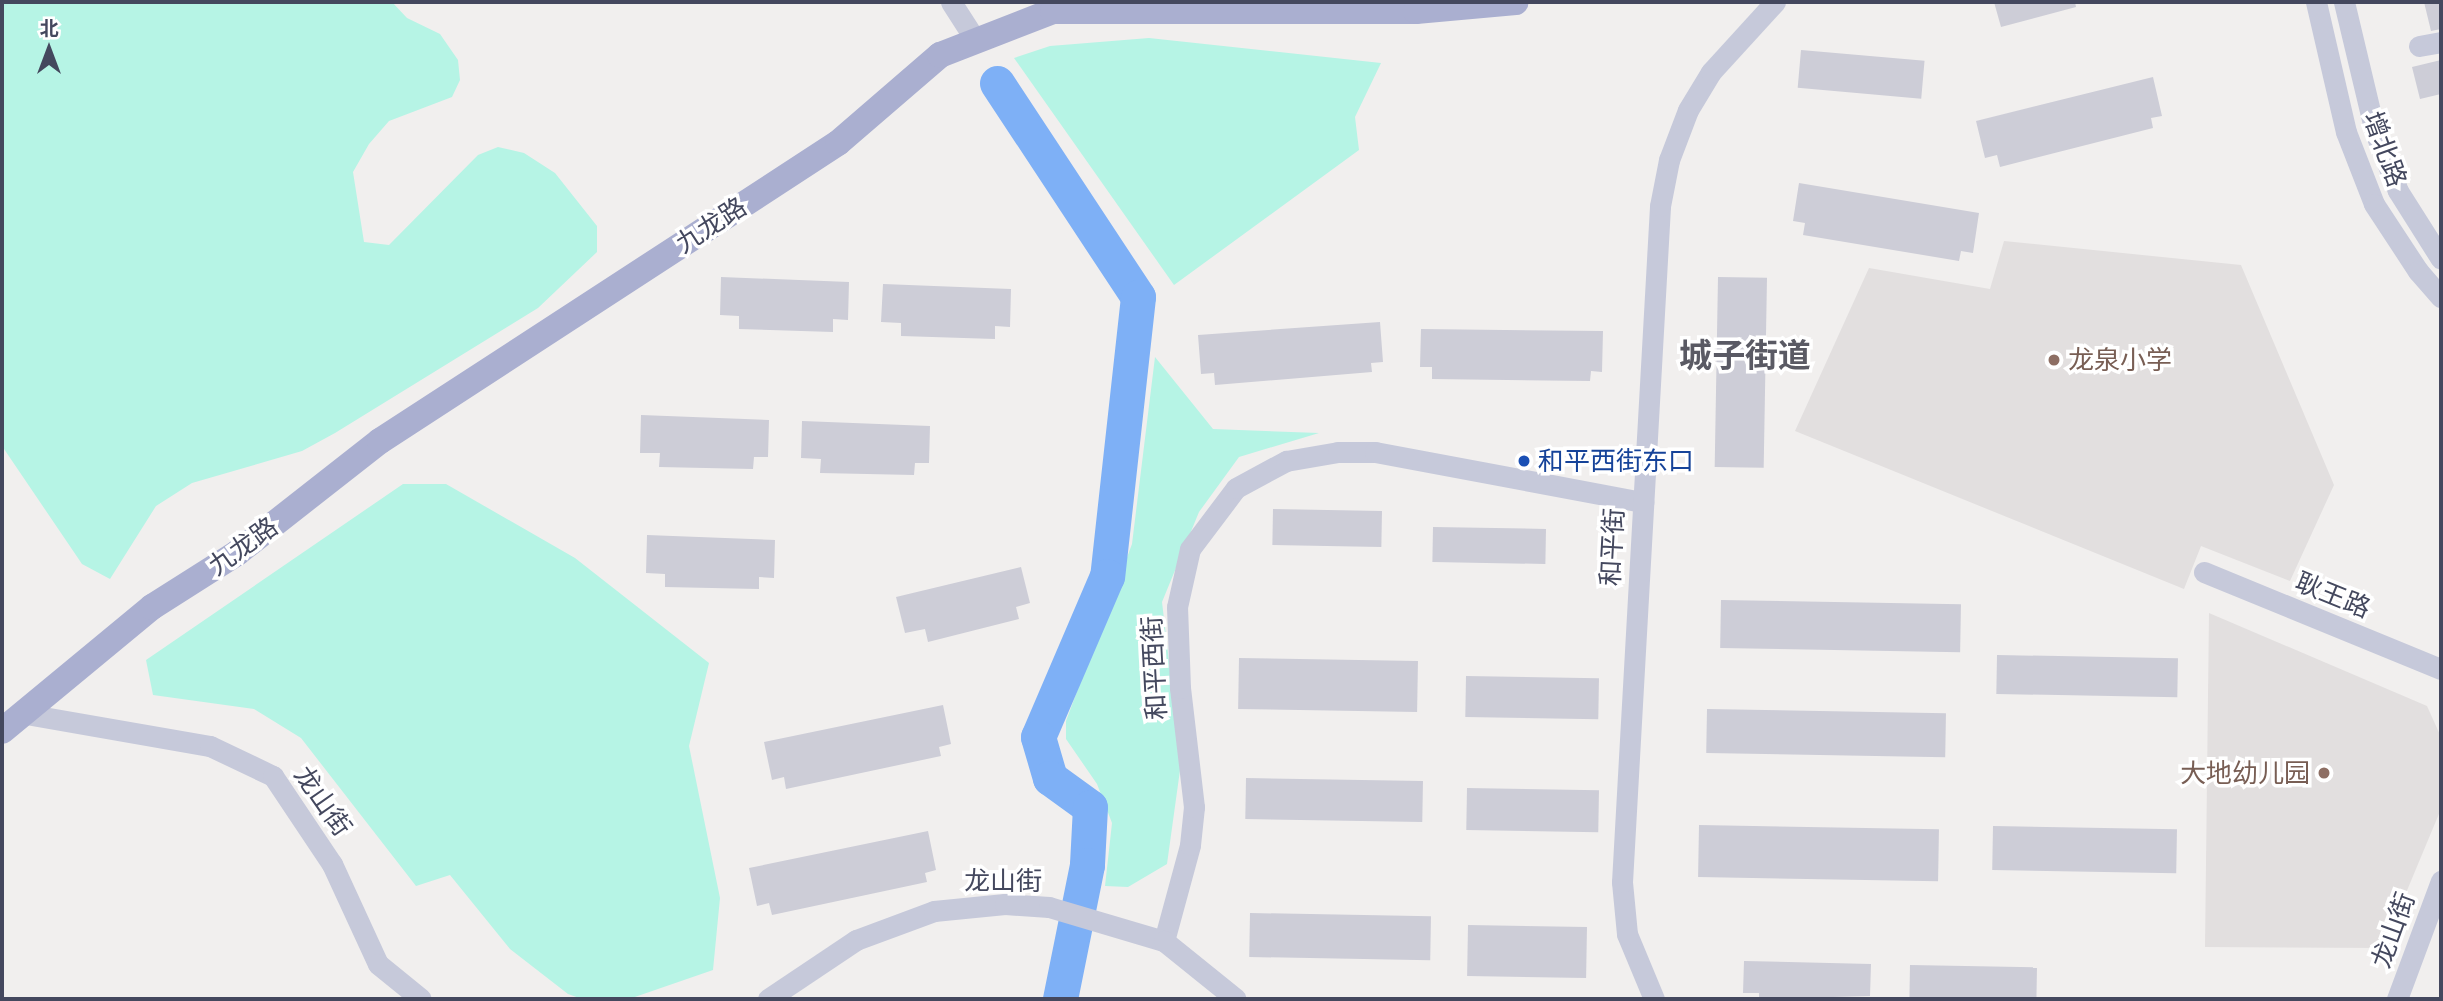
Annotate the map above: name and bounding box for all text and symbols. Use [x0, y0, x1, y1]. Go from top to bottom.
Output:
text: 北 [39, 13, 59, 42]
north arrow [14, 14, 84, 84]
street label: 增北路 [2357, 107, 2413, 191]
street label: 九龙路 [670, 191, 752, 259]
district label: 城子街道 [1679, 336, 1811, 376]
place label: 龙泉小学 [2068, 344, 2172, 376]
marker: 龙泉小学 [2046, 352, 2062, 368]
place label: 和平西街东口 [1538, 445, 1694, 477]
marker: 和平西街东口 [1516, 453, 1532, 469]
street label: 和平街 [1594, 507, 1630, 587]
street label: 九龙路 [202, 510, 284, 582]
street label: 耿王路 [2291, 566, 2375, 624]
street label: 和平西街 [1136, 615, 1172, 721]
place label: 大地幼儿园 [2180, 757, 2310, 789]
street label: 龙山街 [288, 760, 358, 842]
marker: 大地幼儿园 [2316, 765, 2332, 781]
street label: 龙山街 [964, 865, 1042, 897]
street label: 龙山街 [2365, 888, 2421, 972]

